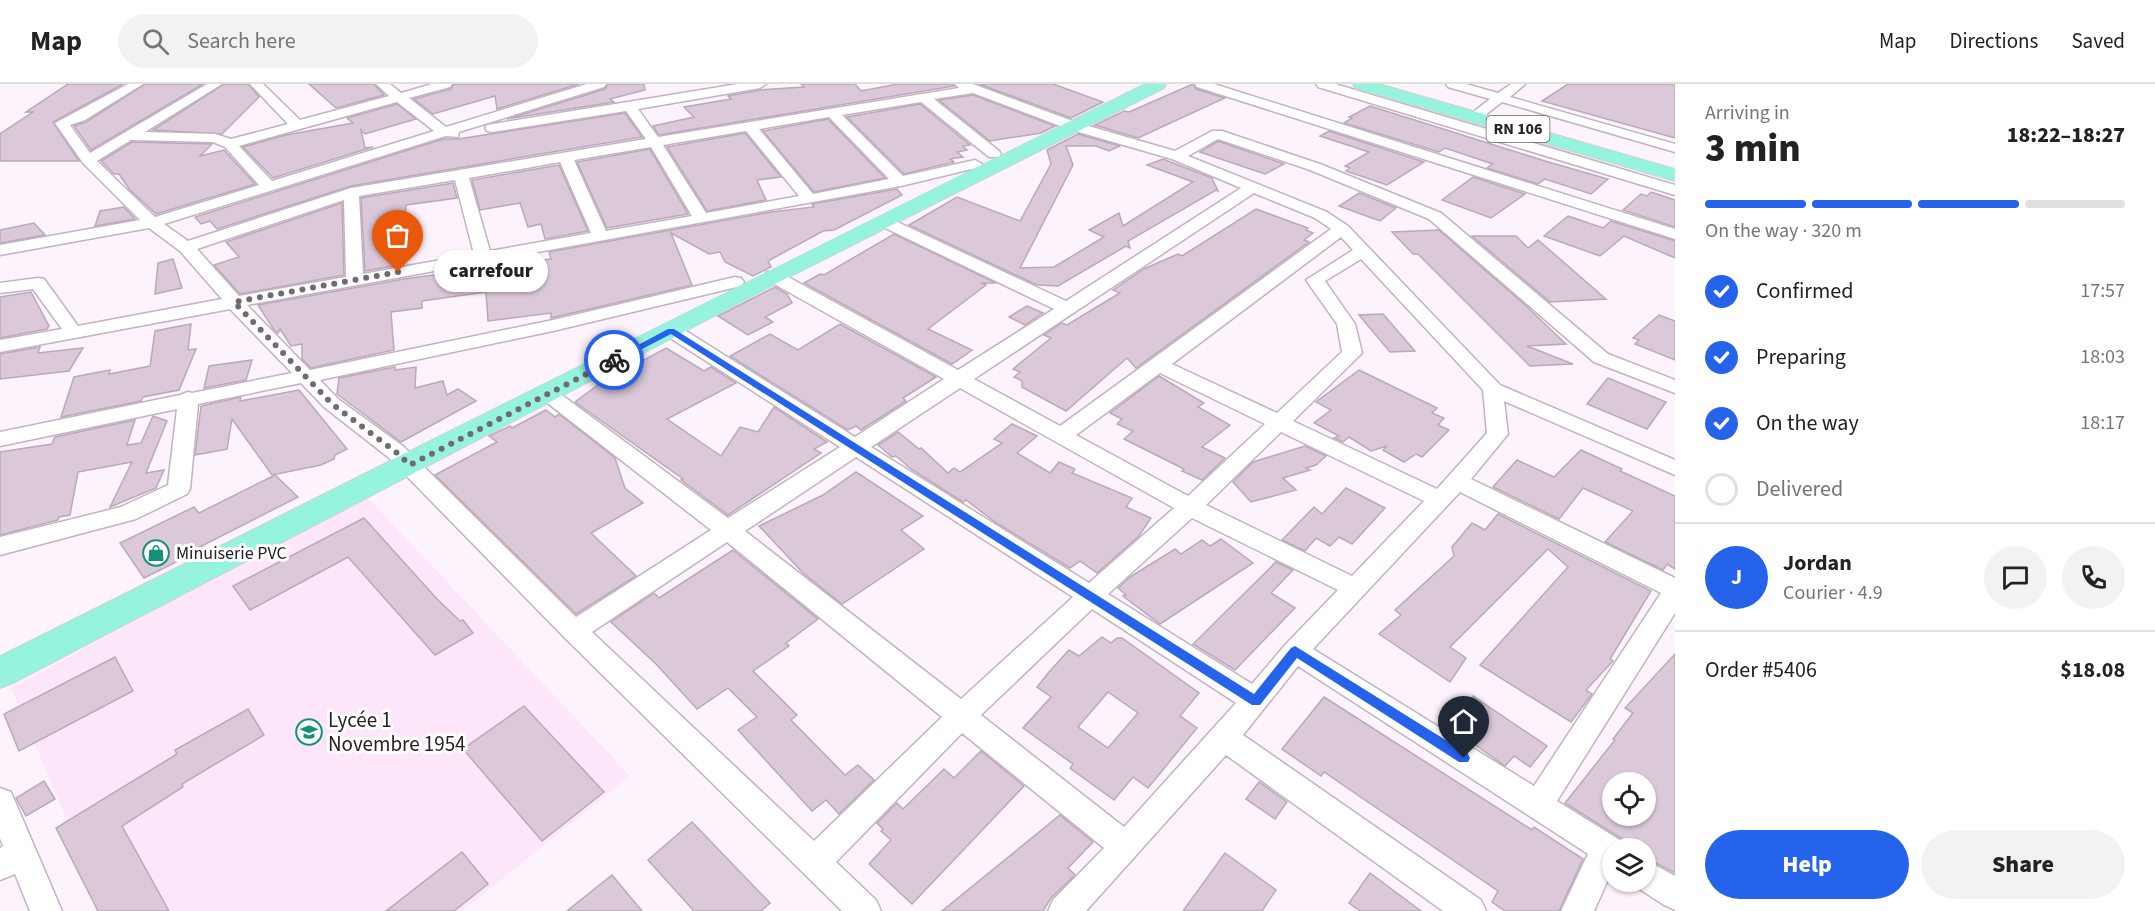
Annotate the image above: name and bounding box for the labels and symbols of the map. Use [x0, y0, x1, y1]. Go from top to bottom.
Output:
road number: RN 106 [1486, 116, 1550, 142]
pin [372, 210, 423, 272]
callout: carrefour [434, 251, 548, 293]
courier [584, 330, 644, 390]
shop icon: Minuiserie PVC [141, 538, 171, 568]
place label: Minuiserie PVC [176, 541, 287, 566]
pin [1438, 696, 1489, 758]
place label: Lycée 1 Novembre 1954 [328, 705, 466, 759]
school or university icon: Lycée 1 Novembre 1954 [294, 717, 324, 747]

